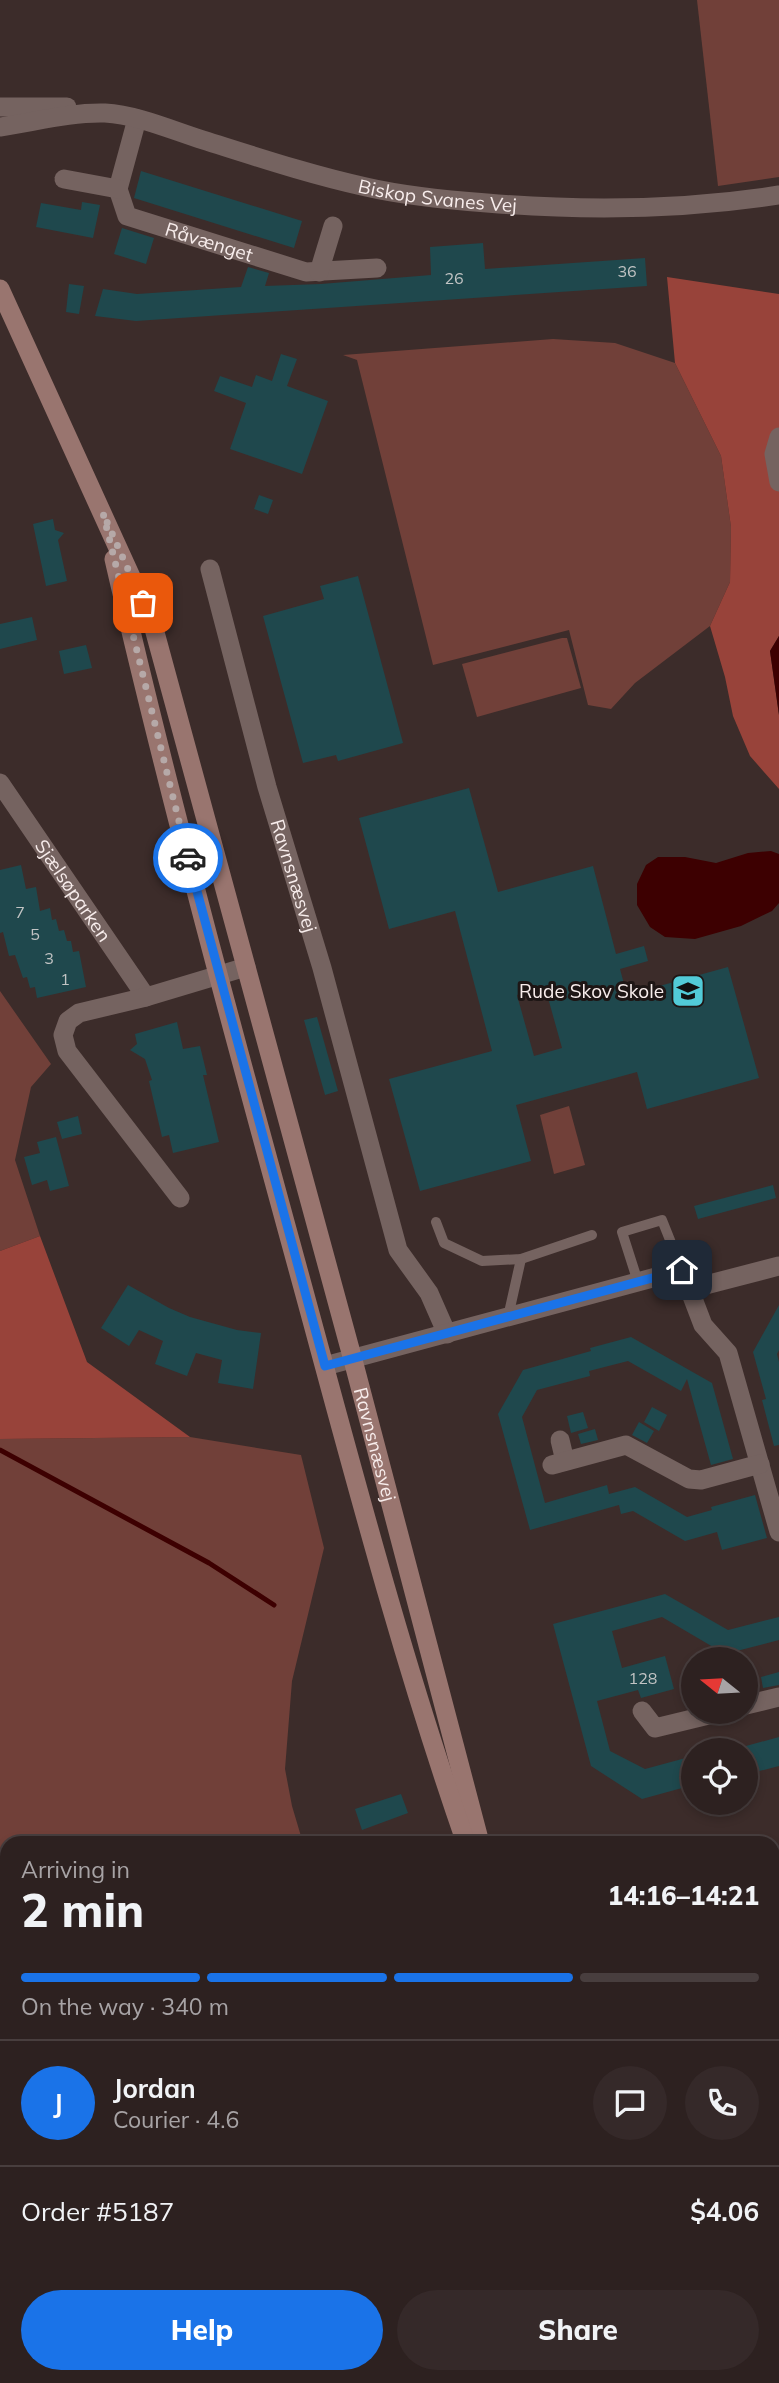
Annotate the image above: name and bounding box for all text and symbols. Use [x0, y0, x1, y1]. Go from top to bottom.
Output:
street label: Biskop Svanes Vej [356, 174, 518, 217]
street label: Råvænget [162, 217, 256, 267]
house number: 36 [617, 261, 637, 281]
house number: 26 [444, 268, 464, 288]
pin [113, 573, 173, 633]
icon: bag [124, 584, 162, 622]
street label: Ravnsnæsvej [265, 816, 322, 935]
courier [153, 823, 223, 893]
street label: Sjælsøparken [30, 835, 117, 946]
icon: car [169, 839, 207, 877]
house number: 7 [15, 902, 25, 922]
house number: 5 [30, 924, 40, 944]
house number: 3 [44, 948, 54, 968]
house number: 1 [60, 969, 70, 989]
school or university icon: Rude Skov Skole [669, 972, 707, 1010]
place label: Rude Skov Skole [519, 979, 664, 1003]
pin [652, 1240, 712, 1300]
icon: home [663, 1251, 701, 1289]
street label: Ravnsnæsvej [349, 1385, 402, 1504]
north arrow [681, 1647, 758, 1724]
map controls [681, 1647, 758, 1815]
house number: 128 [629, 1668, 657, 1688]
button: locate [681, 1738, 758, 1815]
text: Arriving in [21, 1855, 130, 1884]
text: 14:16–14:21 [608, 1879, 759, 1912]
text: 2 min [21, 1881, 144, 1939]
text: On the way · 340 m [21, 1992, 229, 2021]
button: chat [593, 2066, 667, 2140]
button: phone [685, 2066, 759, 2140]
text: Jordan [113, 2072, 196, 2105]
text: J [53, 2087, 63, 2120]
text: Courier · 4.6 [113, 2105, 239, 2134]
text: Order #5187 [21, 2195, 174, 2228]
text: $4.06 [690, 2195, 759, 2228]
button: Help [21, 2290, 383, 2370]
button: Share [397, 2290, 759, 2370]

